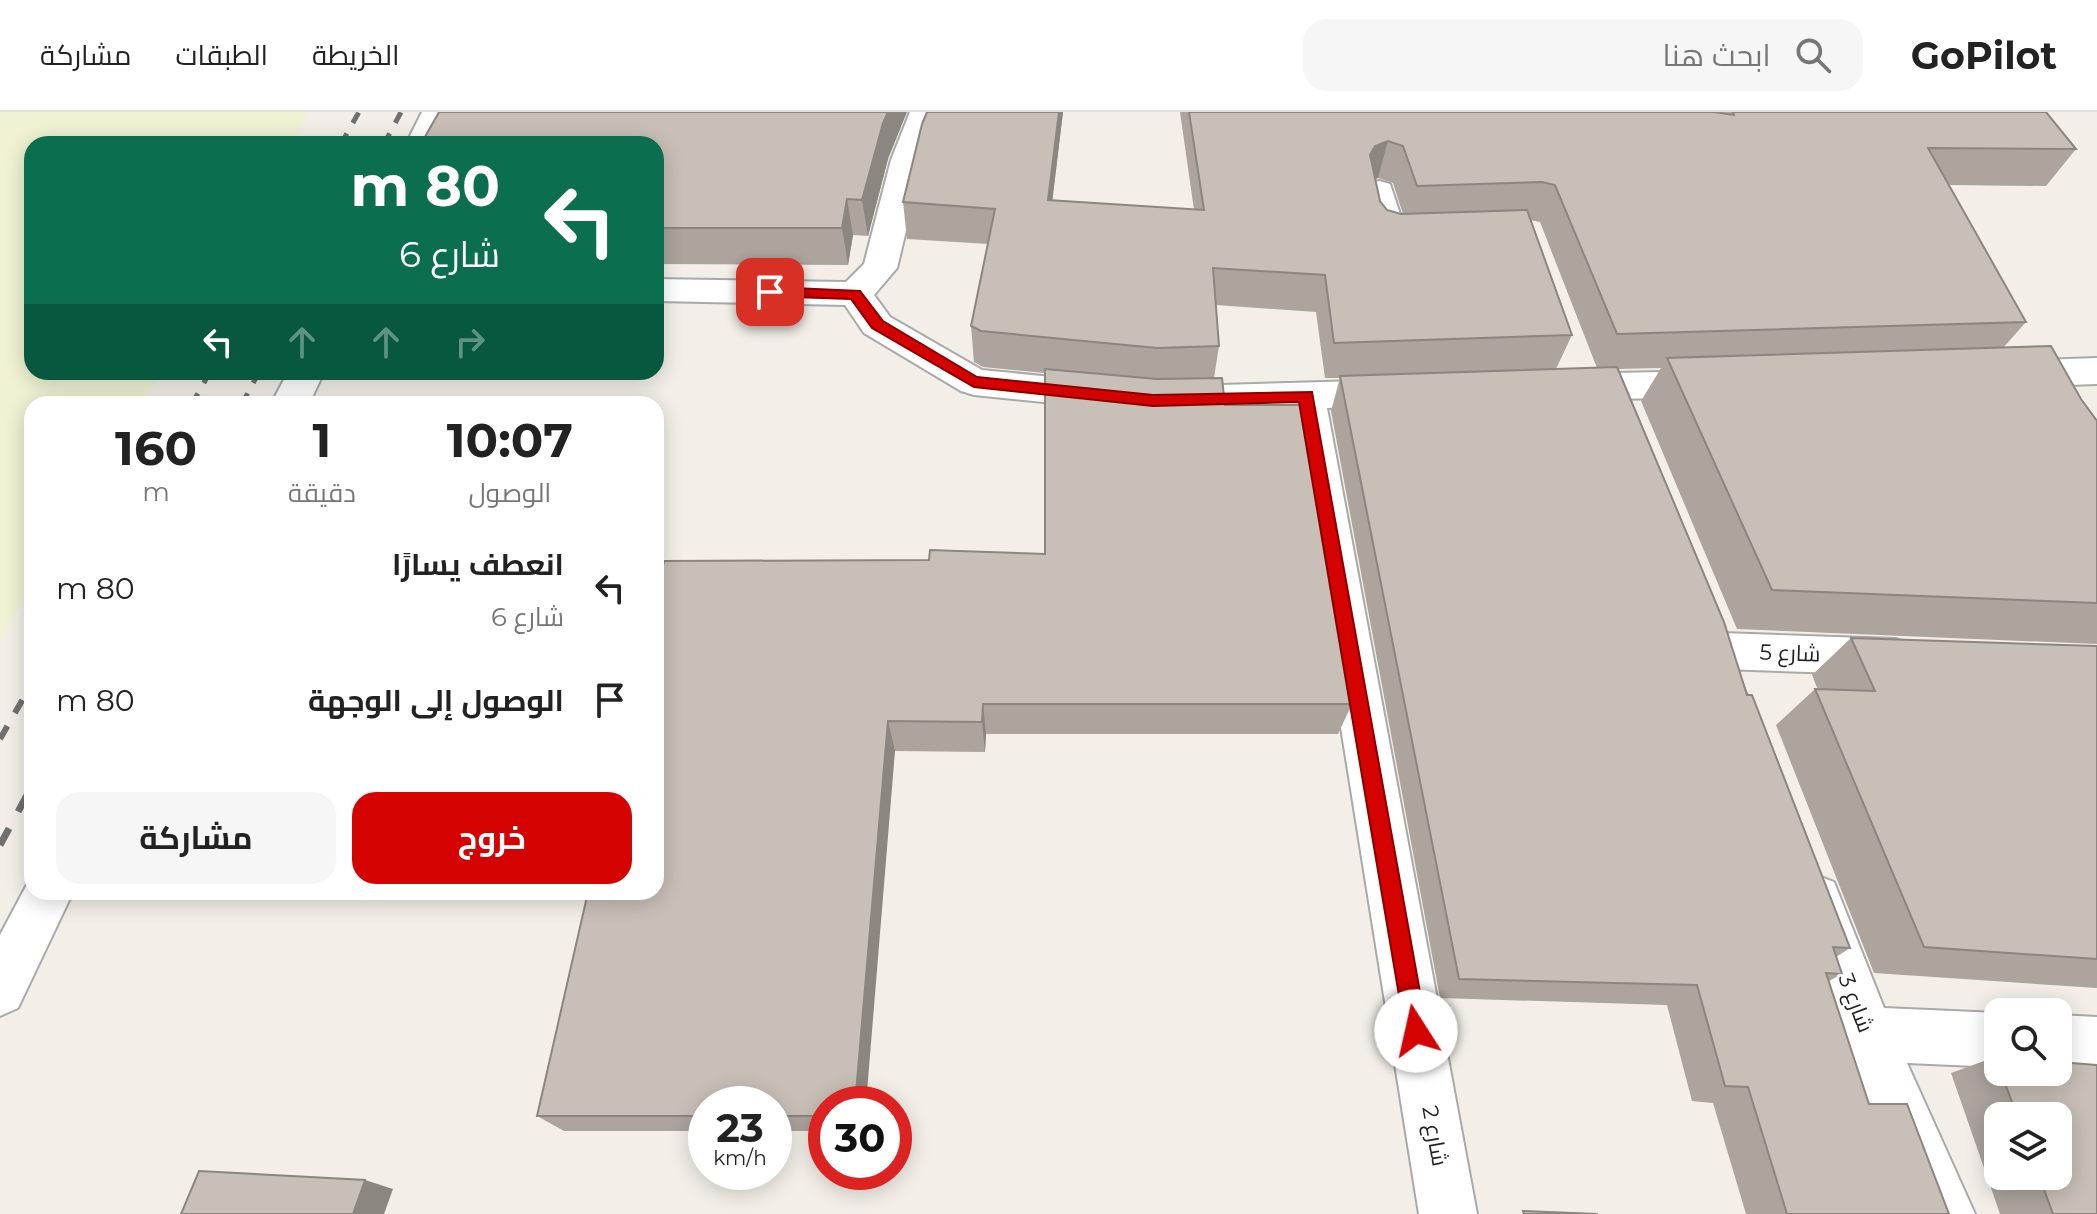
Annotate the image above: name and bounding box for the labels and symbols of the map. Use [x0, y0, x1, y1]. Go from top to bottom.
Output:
pin [736, 258, 804, 326]
street label: شارع 5 [1759, 638, 1821, 669]
street label: شارع 3 [1832, 970, 1879, 1037]
position arrow [1374, 989, 1458, 1073]
speed limit sign: 30 [808, 1086, 912, 1190]
street label: شارع 2 [1415, 1104, 1454, 1169]

